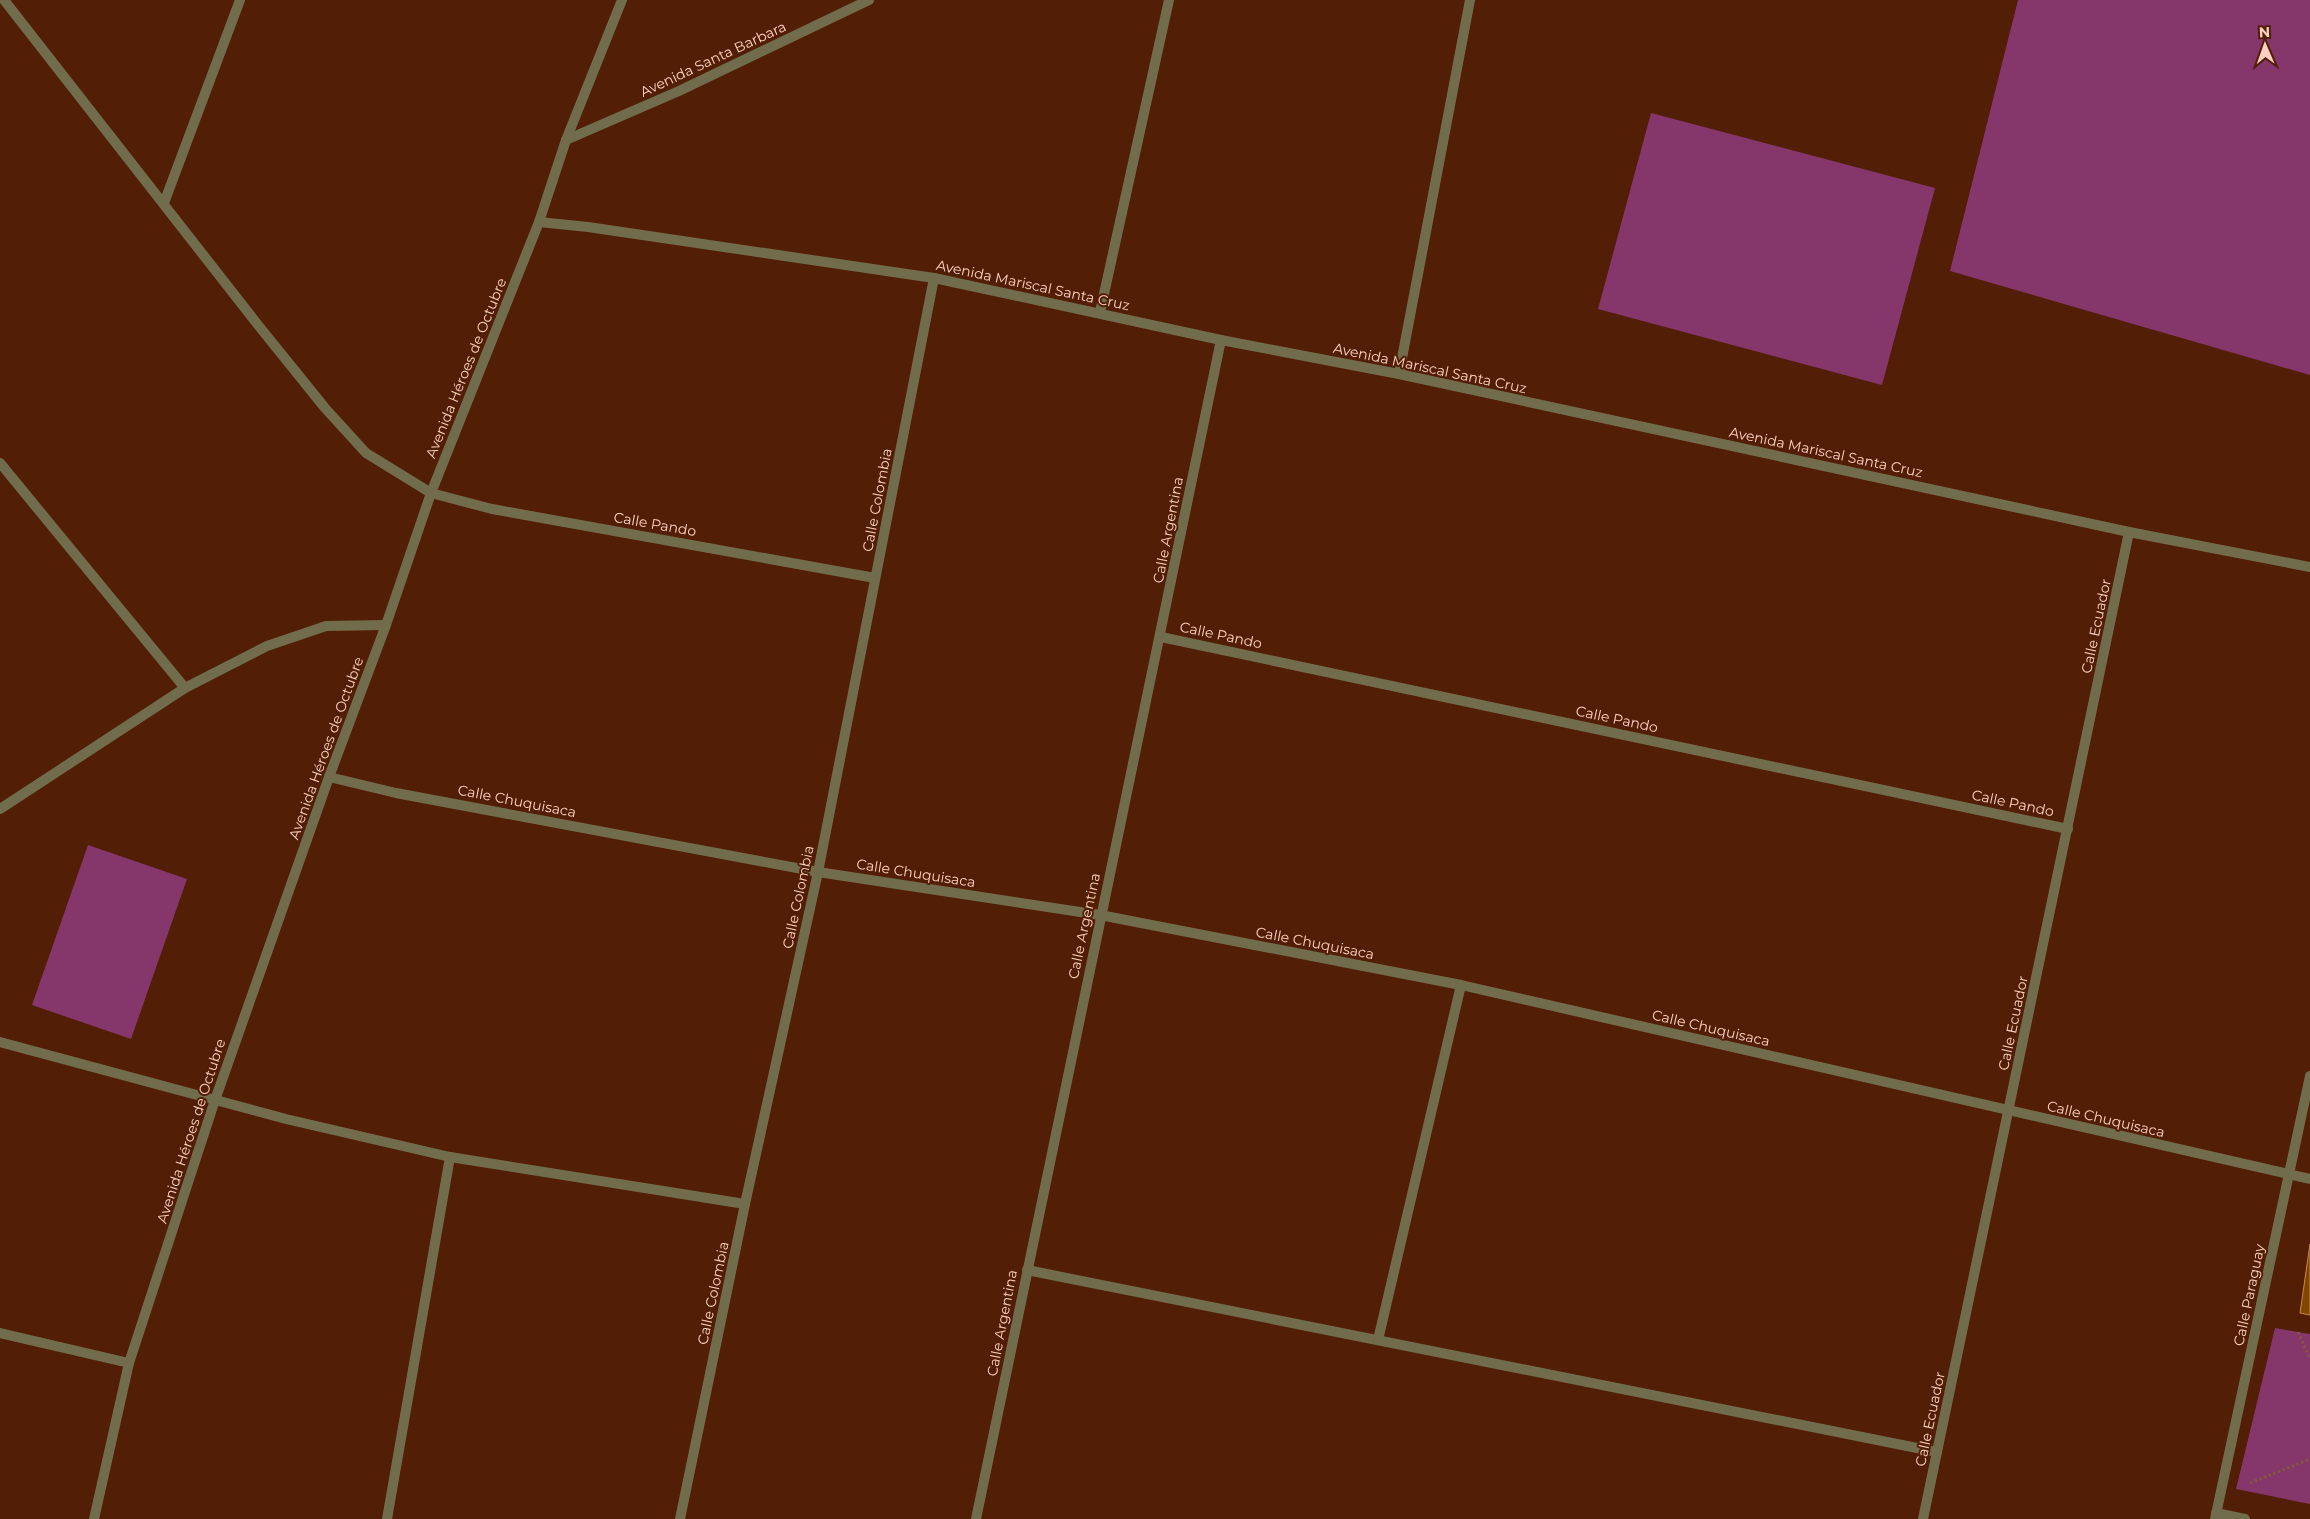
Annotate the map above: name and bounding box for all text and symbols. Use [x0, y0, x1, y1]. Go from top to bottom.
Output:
street label: Avenida Santa Barbara [637, 17, 789, 101]
north arrow [2240, 20, 2290, 70]
text: N [2259, 23, 2271, 41]
street label: Avenida Mariscal Santa Cruz [935, 256, 1131, 314]
street label: Avenida Héroes de Octubre [422, 275, 510, 461]
street label: Avenida Mariscal Santa Cruz [1332, 339, 1528, 397]
street label: Avenida Mariscal Santa Cruz [1728, 423, 1924, 481]
street label: Calle Colombia [858, 447, 896, 553]
street label: Calle Argentina [1149, 475, 1187, 585]
street label: Calle Pando [612, 508, 698, 540]
street label: Calle Ecuador [2077, 577, 2115, 675]
street label: Calle Pando [1178, 618, 1264, 653]
street label: Avenida Héroes de Octubre [285, 654, 367, 842]
street label: Calle Pando [1574, 702, 1660, 737]
street label: Calle Chuquisaca [456, 781, 578, 821]
street label: Calle Pando [1970, 786, 2056, 821]
street label: Calle Colombia [778, 844, 818, 950]
street label: Calle Chuquisaca [855, 855, 977, 891]
street label: Calle Argentina [1064, 871, 1104, 981]
street label: Calle Chuquisaca [1254, 923, 1376, 963]
street label: Calle Ecuador [1994, 974, 2032, 1072]
street label: Calle Chuquisaca [1650, 1006, 1772, 1050]
street label: Avenida Héroes de Octubre [153, 1036, 229, 1226]
street label: Calle Chuquisaca [2045, 1097, 2167, 1141]
street label: Calle Colombia [693, 1240, 733, 1346]
street label: Calle Paraguay [2229, 1242, 2269, 1348]
street label: Calle Argentina [983, 1268, 1021, 1378]
street label: Calle Ecuador [1911, 1370, 1949, 1468]

